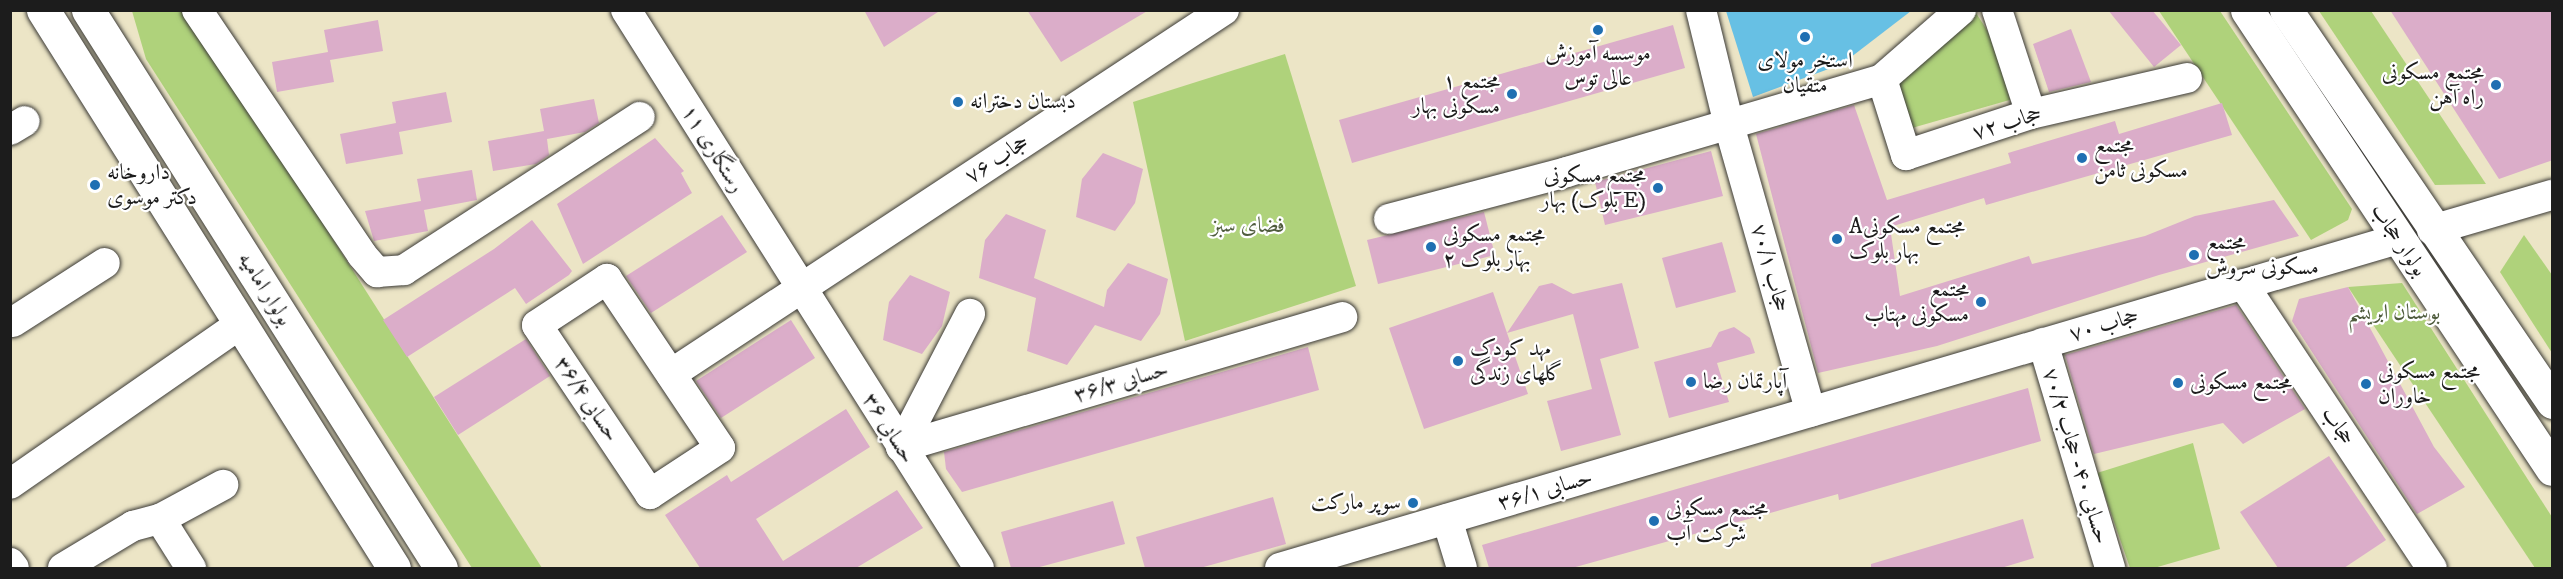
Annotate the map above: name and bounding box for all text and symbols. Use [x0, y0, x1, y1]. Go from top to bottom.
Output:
marker: موسسه آموزش عالی توس [1591, 23, 1605, 37]
marker: استخر مولای متقیان [1798, 30, 1812, 44]
place label: موسسه آموزش عالی توس [1545, 40, 1651, 92]
place label: استخر مولای متقیان [1757, 47, 1853, 98]
place label: مجتمع مسکونی راه آهن [2382, 59, 2484, 110]
place label: ۱ مجتمع مسکونی بهار [1412, 68, 1500, 119]
marker: مجتمع مسکونی راه آهن [2489, 78, 2503, 92]
marker: ۱ مجتمع مسکونی بهار [1505, 87, 1519, 101]
place label: دبستان دخترانه [970, 89, 1076, 115]
marker: دبستان دخترانه [951, 95, 965, 109]
street label: رستگاری ۱۱ [676, 100, 750, 198]
street label: حجاب ۷۲ [1969, 100, 2045, 146]
street label: حجاب ۷۶ [960, 128, 1034, 190]
place label: مجتمع مسکونی ثامن [2094, 132, 2188, 184]
marker: مجتمع مسکونی ثامن [2075, 151, 2089, 165]
place label: داروخانه دکتر موسوی [107, 159, 197, 210]
place label: مجتمع مسکونی بهار (بلوک E) [1541, 162, 1646, 214]
marker: داروخانه دکتر موسوی [88, 178, 102, 192]
marker: مجتمع مسکونی بهار (بلوک E) [1651, 181, 1665, 195]
street label: بولوار حجاب [2365, 198, 2433, 282]
park label: فضای سبز [1211, 213, 1285, 239]
place label: Aمجتمع مسکونی بهار بلوک [1849, 213, 1965, 264]
place label: مجتمع مسکونی بهار بلوک ۲ [1443, 221, 1545, 272]
street label: حجاب ۷۰/۱ [1745, 221, 1795, 315]
place label: مجتمع مسکونی سروش [2206, 229, 2319, 280]
marker: Aمجتمع مسکونی بهار بلوک [1830, 232, 1844, 246]
marker: مجتمع مسکونی بهار بلوک ۲ [1424, 240, 1438, 254]
street label: بولوار امامیه [232, 247, 298, 331]
marker: مجتمع مسکونی سروش [2187, 248, 2201, 262]
place label: مجتمع مسکونی مهتاب [1864, 276, 1969, 328]
marker: مجتمع مسکونی مهتاب [1974, 295, 1988, 309]
park label: بوستان ابریشم [2348, 300, 2440, 326]
street label: حجاب ۷۰ [2066, 302, 2142, 348]
place label: مهد کودک گلهای زندگی [1470, 335, 1563, 386]
street label: حسابی ۳۶/۴ [549, 351, 625, 447]
marker: مهد کودک گلهای زندگی [1451, 354, 1465, 368]
street label: حسابی ۳۶/۳ [1071, 356, 1171, 408]
place label: مجتمع مسکونی خاوران [2378, 358, 2480, 410]
street label: حسابی ۴۰- حجاب ۷۰/۲ [2037, 365, 2115, 547]
place label: آپارتمان رضا [1703, 369, 1787, 395]
place label: مجتمع مسکونی [2190, 370, 2292, 396]
marker: آپارتمان رضا [1684, 375, 1698, 389]
marker: مجتمع مسکونی [2171, 376, 2185, 390]
marker: مجتمع مسکونی خاوران [2359, 377, 2373, 391]
street label: حسابی ۳۶ [857, 388, 921, 468]
street label: حجاب [2316, 402, 2360, 450]
street label: حسابی ۳۶/۱ [1495, 464, 1595, 516]
place label: سوپر مارکت [1311, 490, 1401, 516]
place label: مجتمع مسکونی شرکت آب [1666, 495, 1768, 546]
marker: سوپر مارکت [1406, 496, 1420, 510]
marker: مجتمع مسکونی شرکت آب [1647, 514, 1661, 528]

